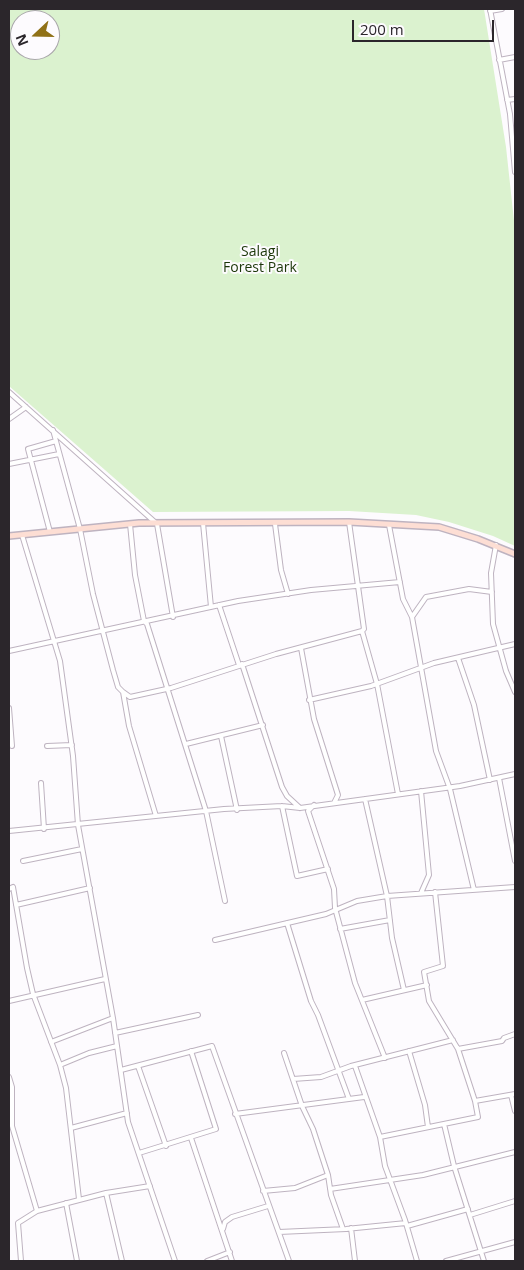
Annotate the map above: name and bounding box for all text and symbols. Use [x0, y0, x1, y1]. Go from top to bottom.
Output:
north arrow [10, 10, 60, 60]
scale bar [354, 10, 496, 42]
text: 200 m [360, 19, 404, 39]
text: N [11, 31, 32, 49]
park label: Salagi Forest Park [223, 244, 297, 276]

